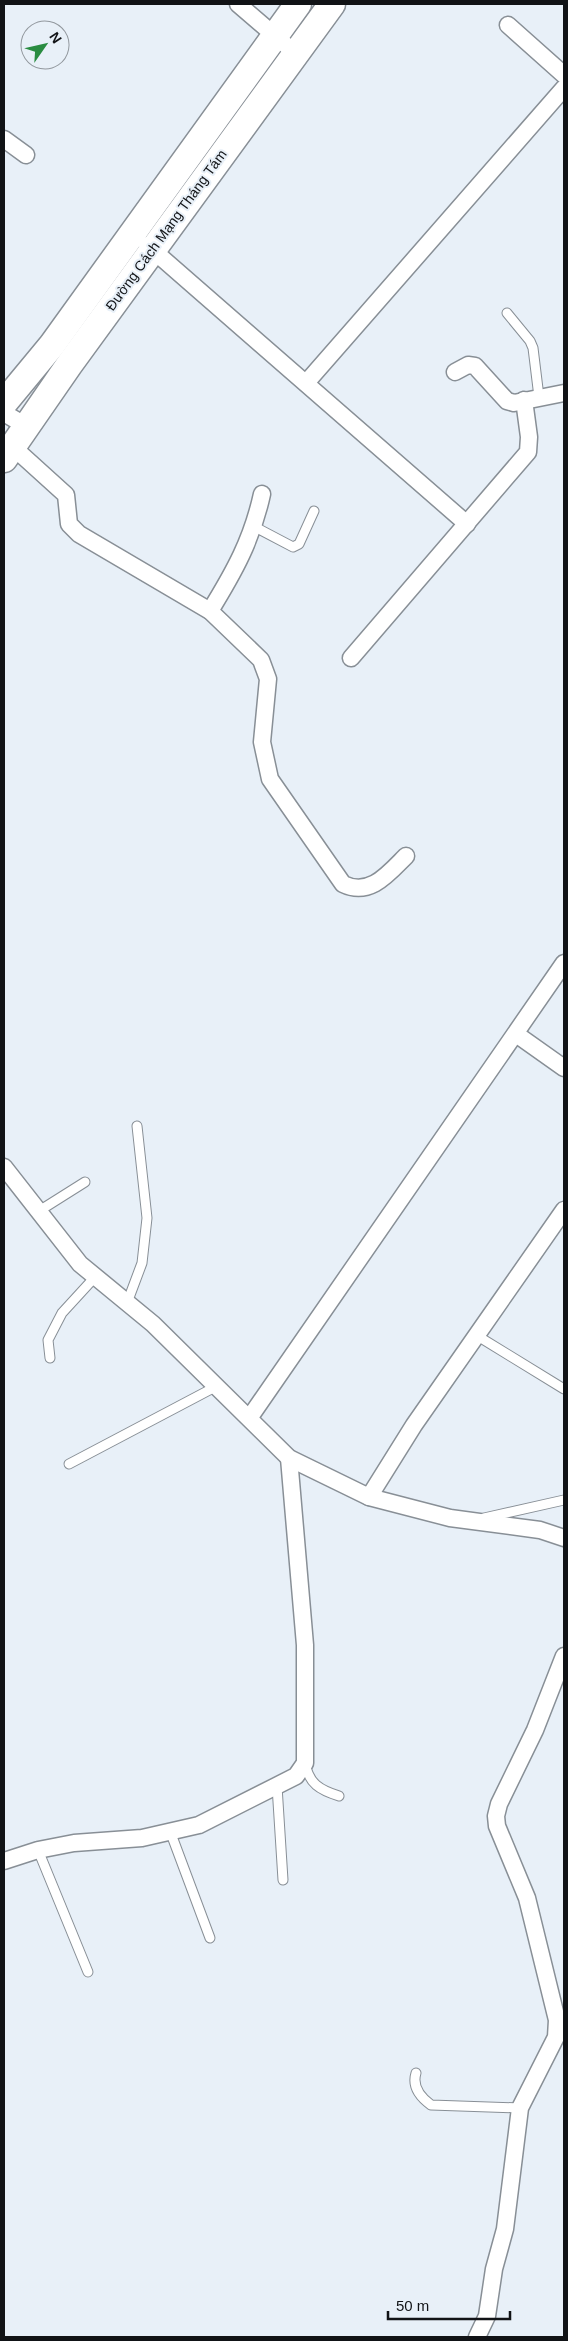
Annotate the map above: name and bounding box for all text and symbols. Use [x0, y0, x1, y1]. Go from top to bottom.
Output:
north arrow [20, 20, 70, 70]
text: N [46, 29, 65, 46]
street label: Đường Cách Mạng Tháng Tám [102, 147, 230, 313]
scale bar [388, 2288, 510, 2320]
text: 50 m [396, 2297, 429, 2314]

